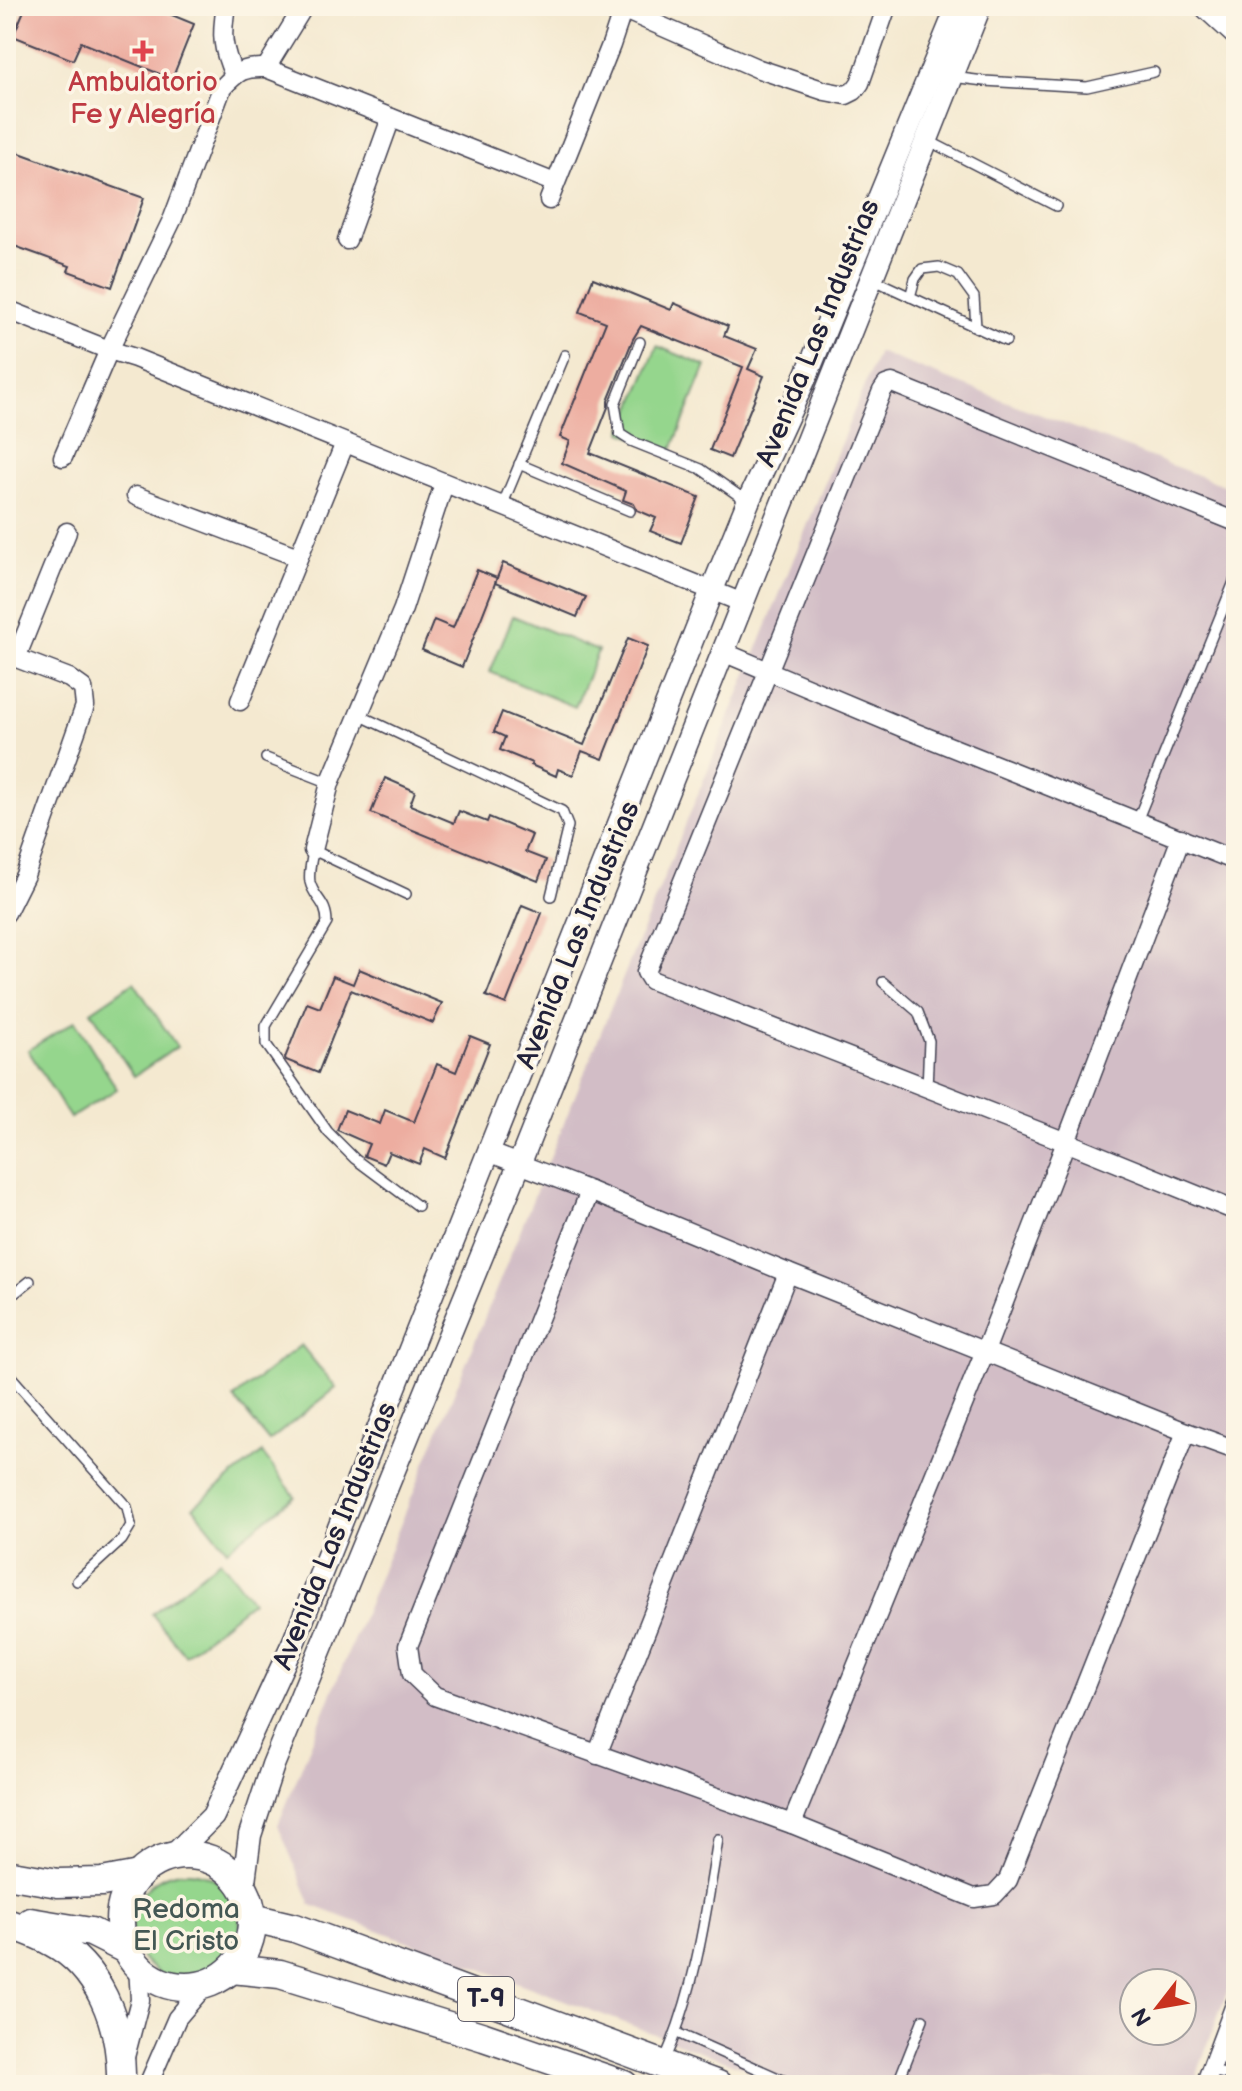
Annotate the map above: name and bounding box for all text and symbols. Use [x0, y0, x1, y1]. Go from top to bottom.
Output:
marker: Ambulatorio Fe y Alegría [132, 40, 154, 62]
place label: Ambulatorio Fe y Alegría [68, 66, 218, 131]
street label: Avenida Las Industrias [749, 194, 887, 471]
street label: Avenida Las Industrias [509, 796, 647, 1073]
street label: Avenida Las Industrias [266, 1397, 404, 1674]
park label: Redoma El Cristo [132, 1893, 240, 1958]
north arrow [1118, 1967, 1198, 2047]
road number: T-9 [458, 1977, 514, 2021]
text: N [1126, 2002, 1158, 2031]

